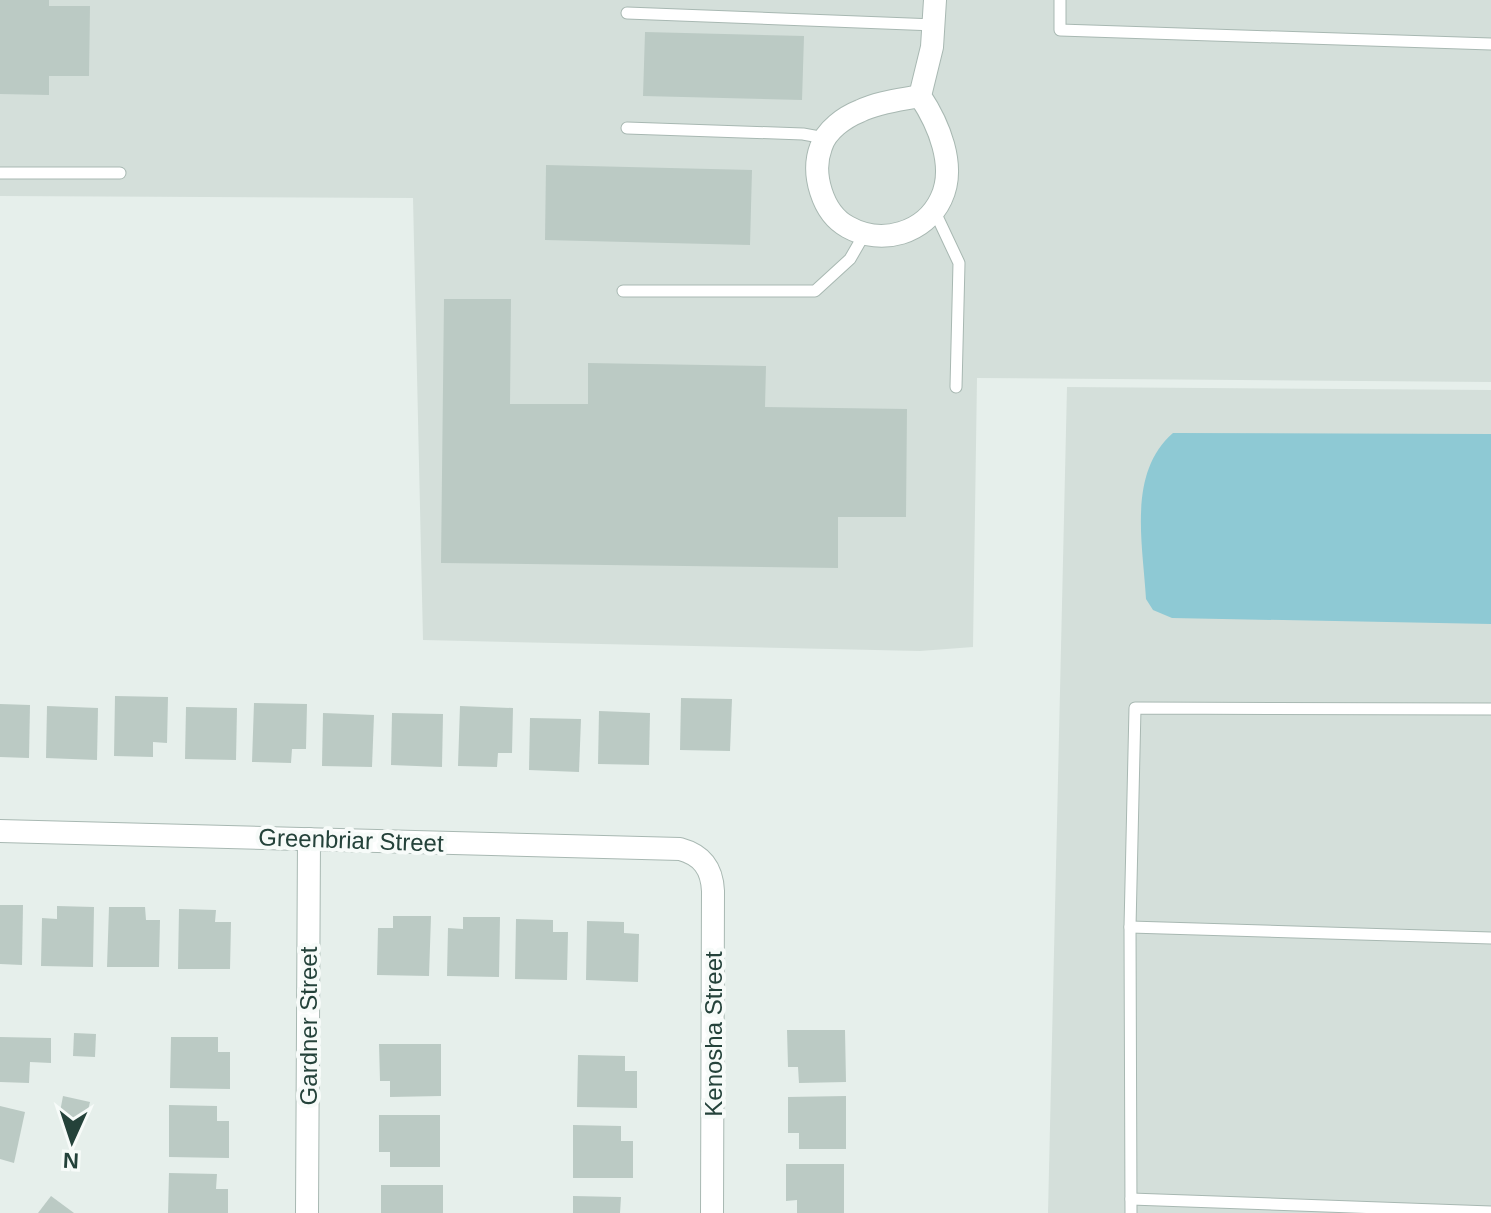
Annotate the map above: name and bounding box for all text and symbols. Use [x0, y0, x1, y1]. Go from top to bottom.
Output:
street label: Greenbriar Street [258, 823, 444, 857]
street label: Gardner Street [295, 946, 322, 1105]
street label: Kenosha Street [700, 951, 727, 1117]
north arrow [32, 1101, 112, 1181]
text: N [62, 1148, 80, 1173]

